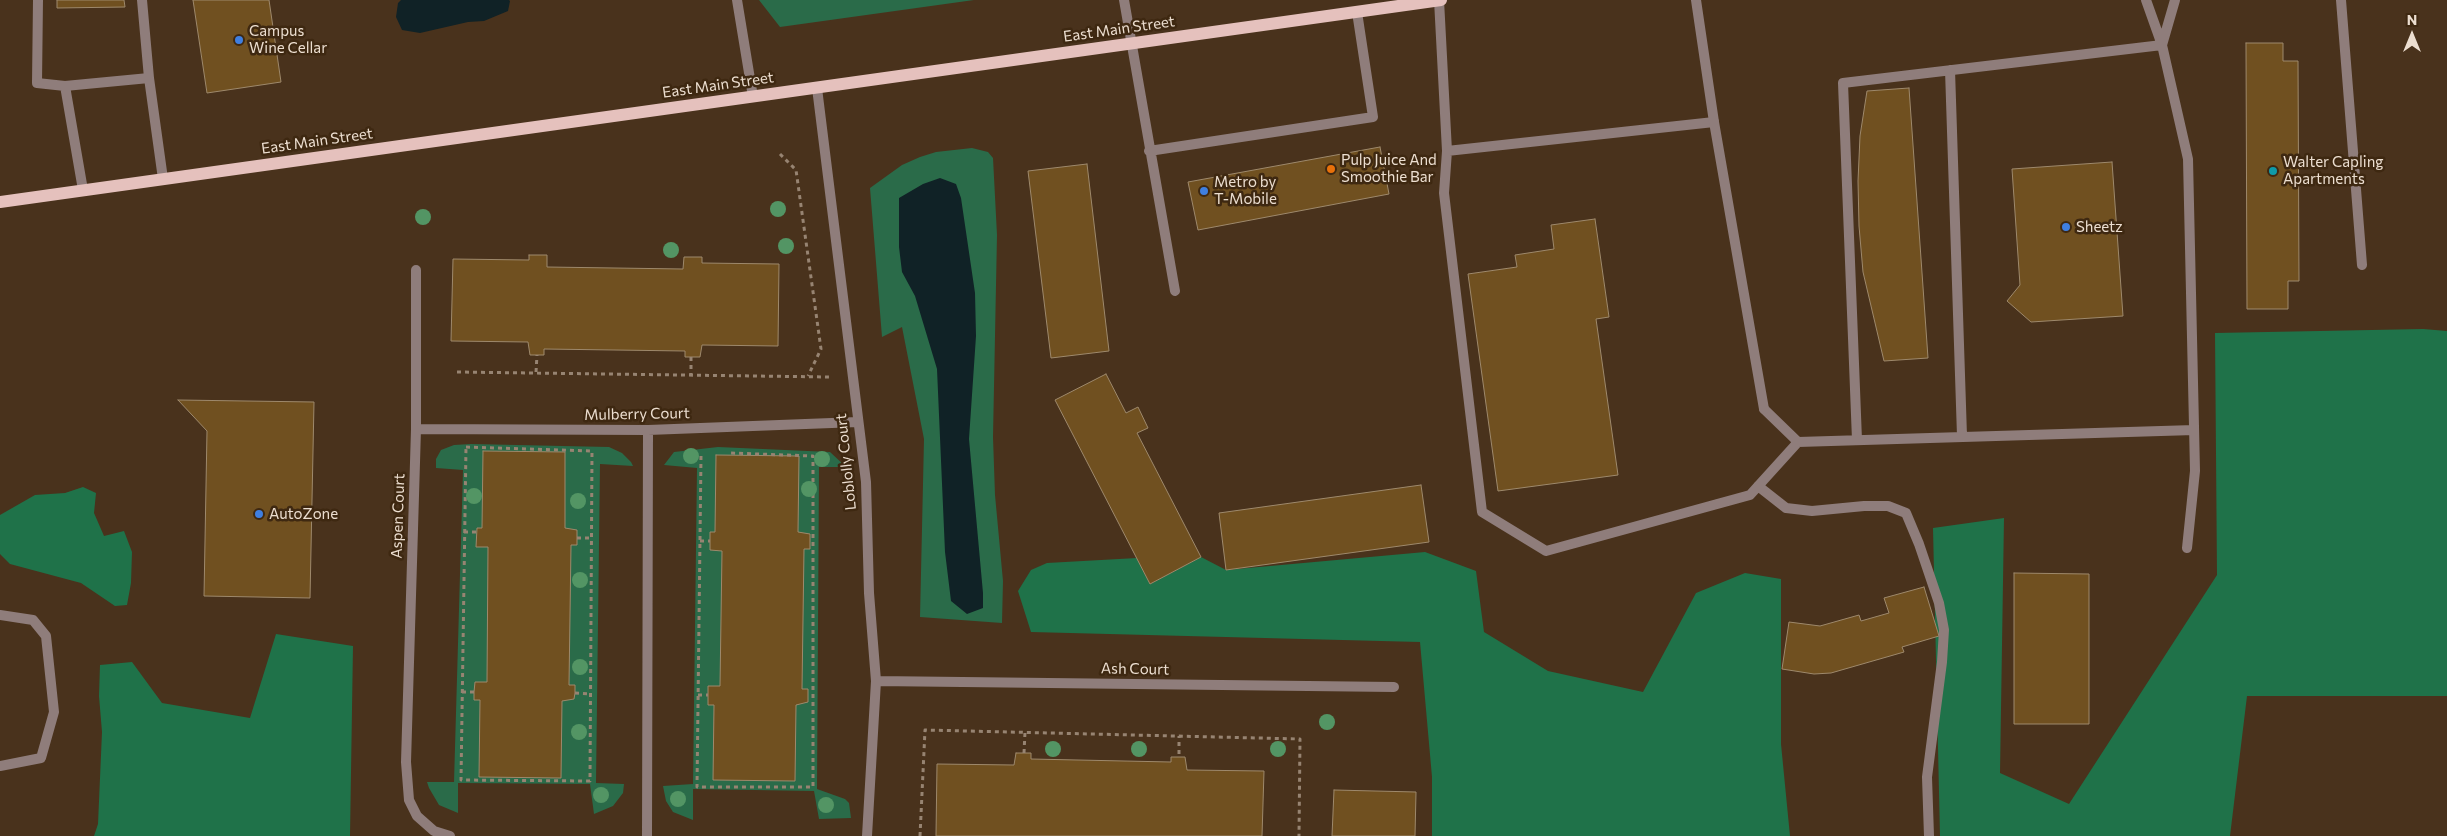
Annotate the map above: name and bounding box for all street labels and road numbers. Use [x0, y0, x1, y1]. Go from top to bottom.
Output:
street label: East Main Street [1062, 12, 1176, 46]
street label: East Main Street [661, 68, 775, 102]
street label: East Main Street [260, 124, 374, 158]
street label: Mulberry Court [584, 404, 690, 424]
street label: Loblolly Court [832, 413, 860, 511]
street label: Aspen Court [388, 473, 408, 559]
street label: Ash Court [1101, 659, 1169, 679]

